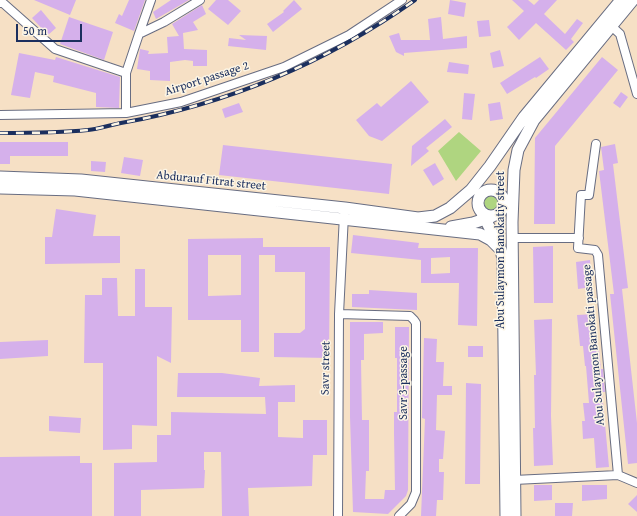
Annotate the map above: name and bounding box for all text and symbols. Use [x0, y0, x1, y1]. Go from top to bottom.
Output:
scale bar [18, 16, 84, 42]
text: 50 m [23, 22, 47, 39]
street label: Аirport passage 2 [163, 59, 251, 99]
street label: Abdurauf Fitrat street [156, 168, 266, 194]
street label: Abu Sulaymon Banokatiy street [494, 171, 508, 329]
street label: Abu Sulaymon Banokati passage [580, 264, 608, 426]
street label: Savr street [318, 341, 334, 395]
street label: Savr 3-passage [397, 346, 411, 420]

